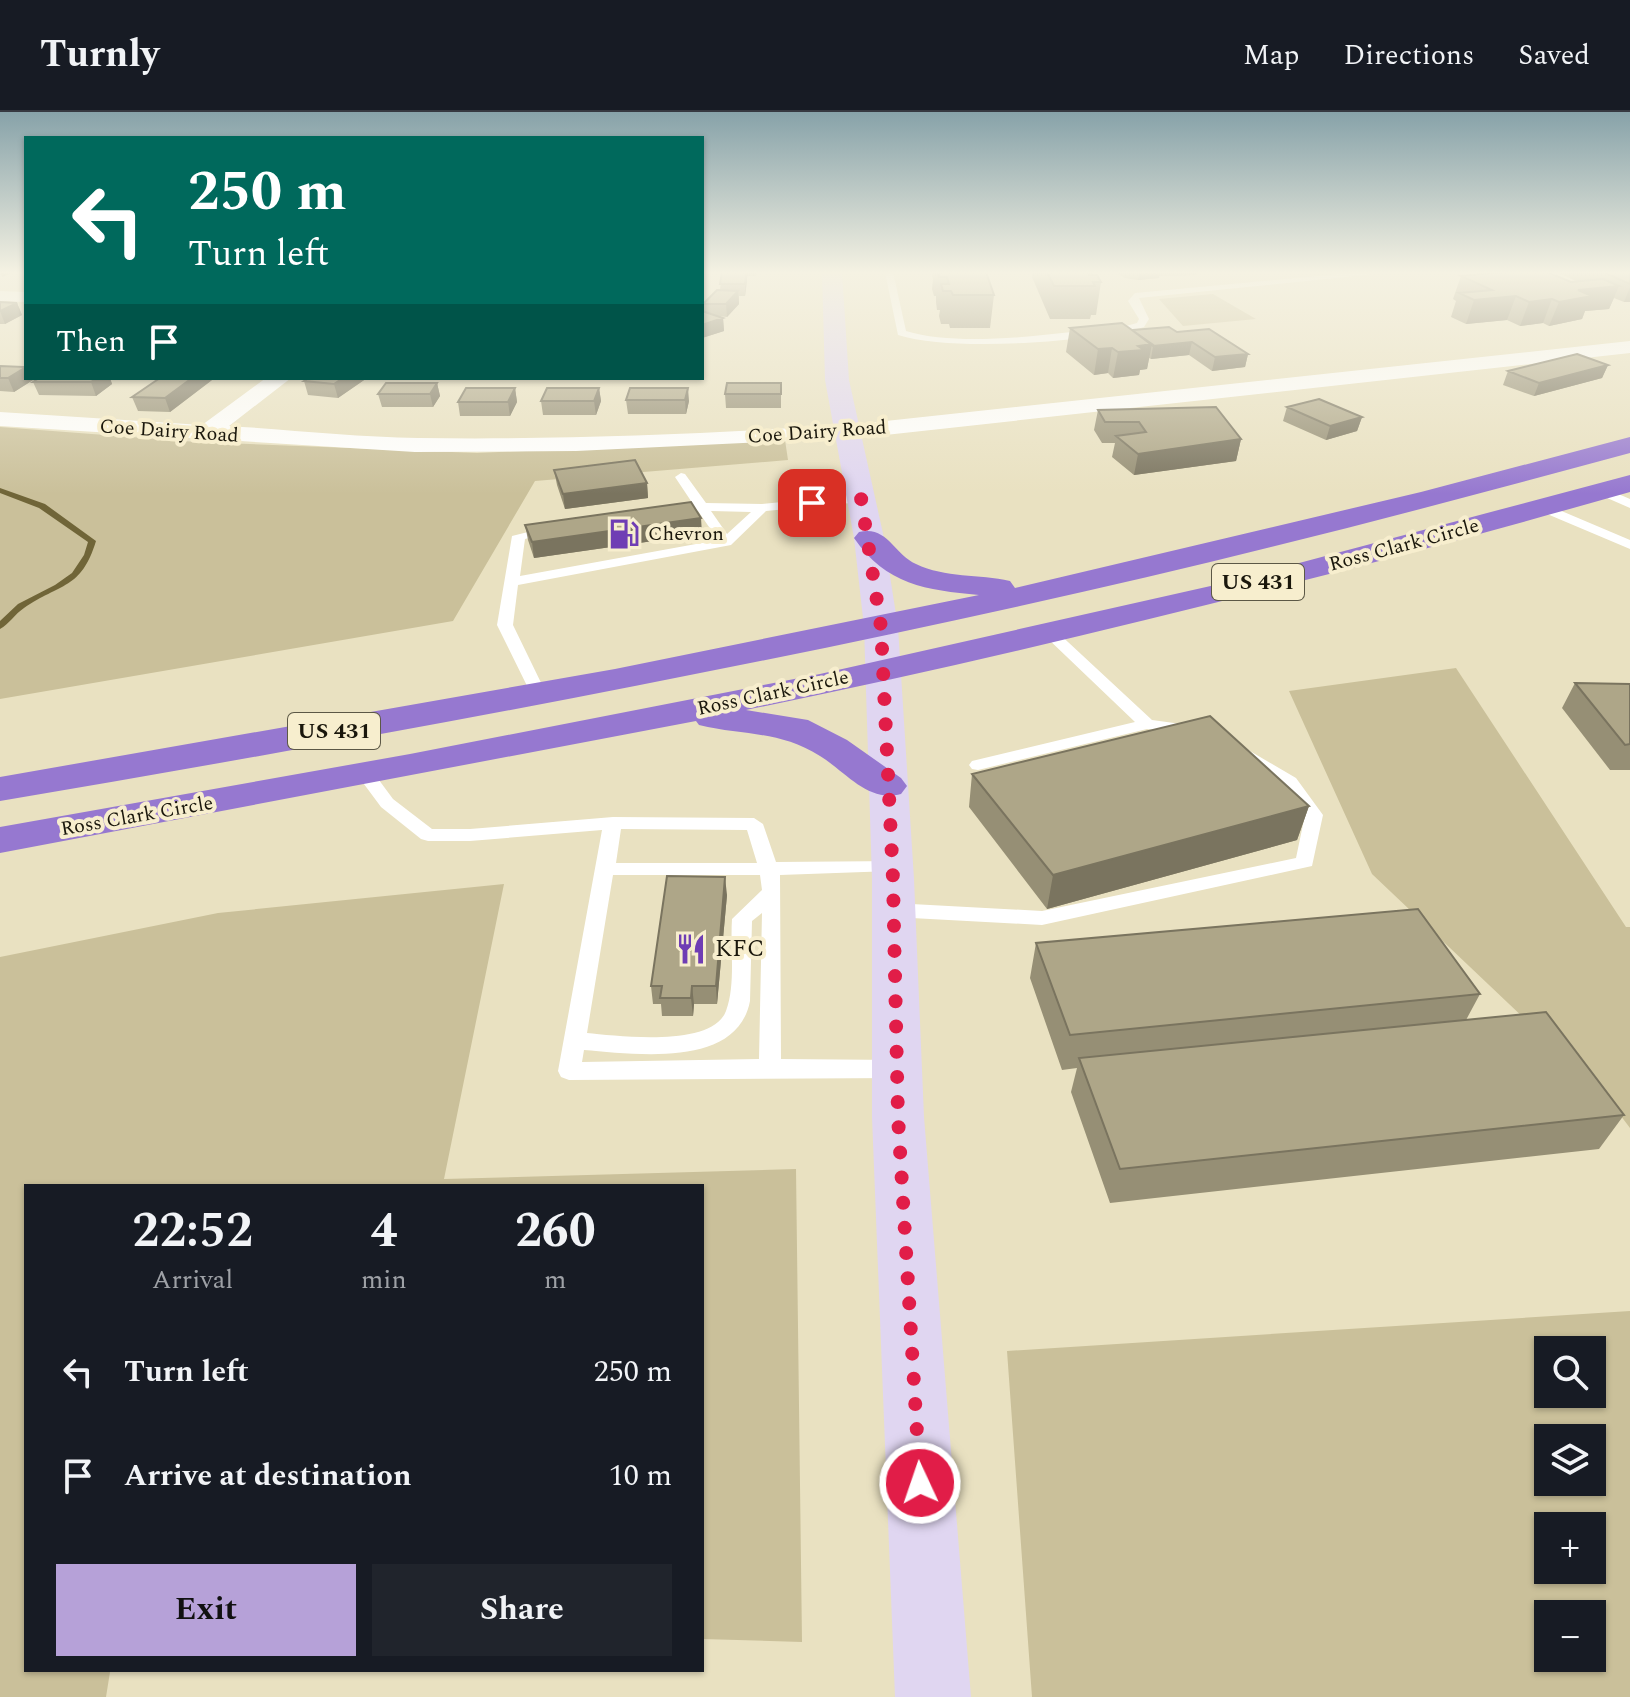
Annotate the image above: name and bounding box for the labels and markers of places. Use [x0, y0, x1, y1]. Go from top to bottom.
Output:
pin [778, 469, 846, 537]
fuel station icon: Chevron [607, 517, 641, 551]
place label: Chevron [648, 519, 724, 549]
place label: KFC [715, 931, 764, 967]
restaurant icon: KFC [674, 932, 708, 966]

